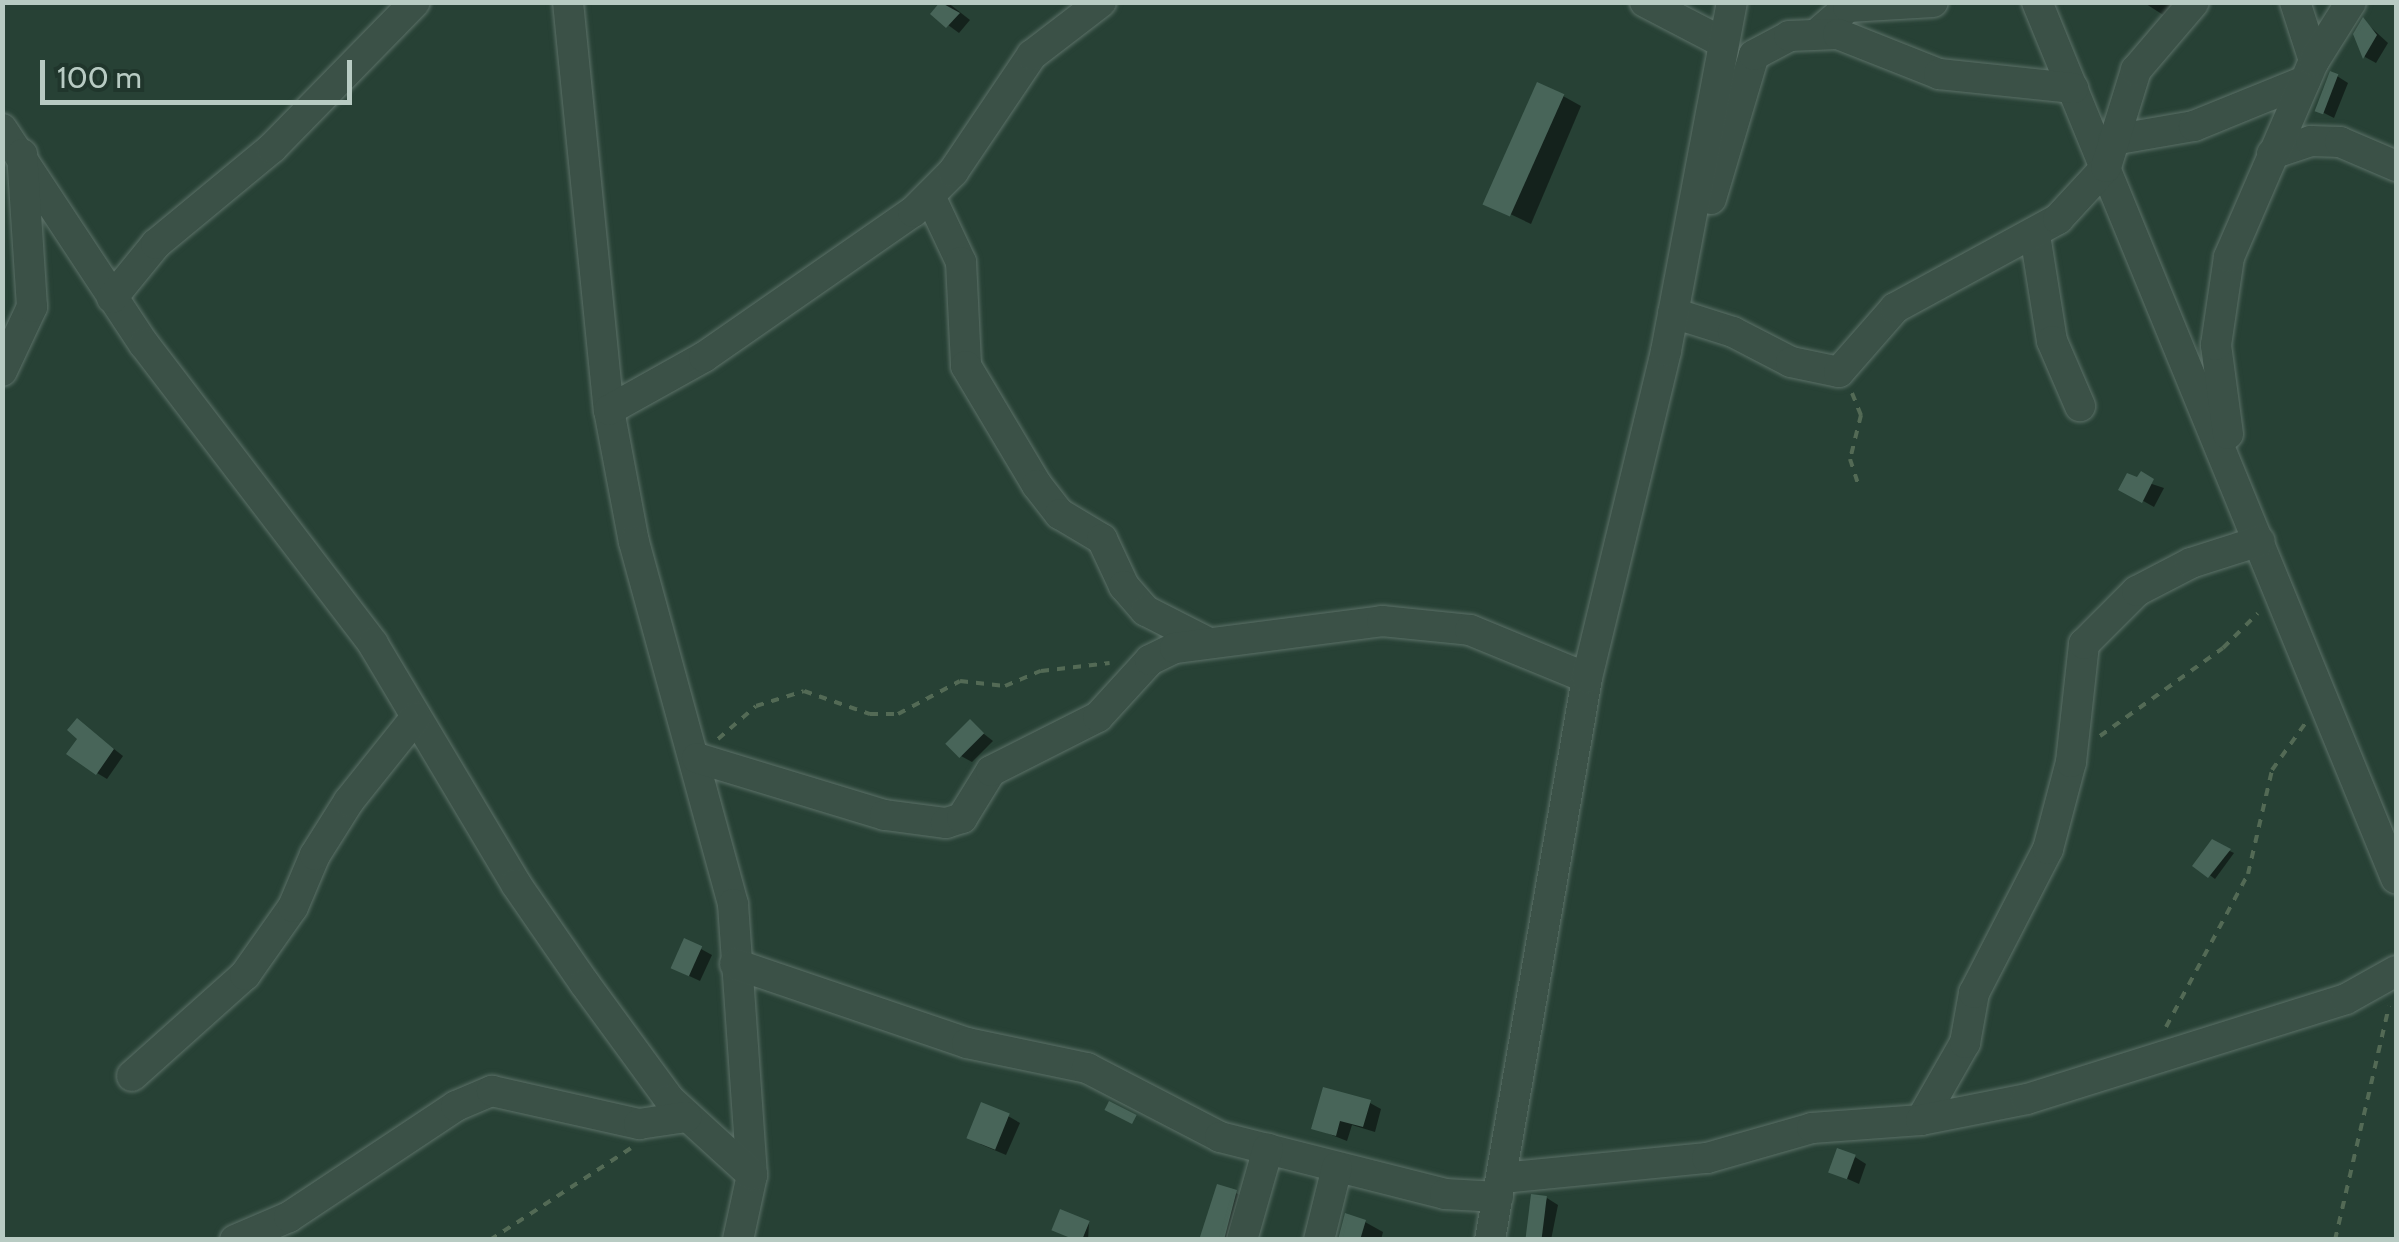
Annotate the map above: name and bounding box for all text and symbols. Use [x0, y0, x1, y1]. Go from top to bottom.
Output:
scale bar [45, 40, 358, 102]
text: 100 m [57, 59, 142, 96]

